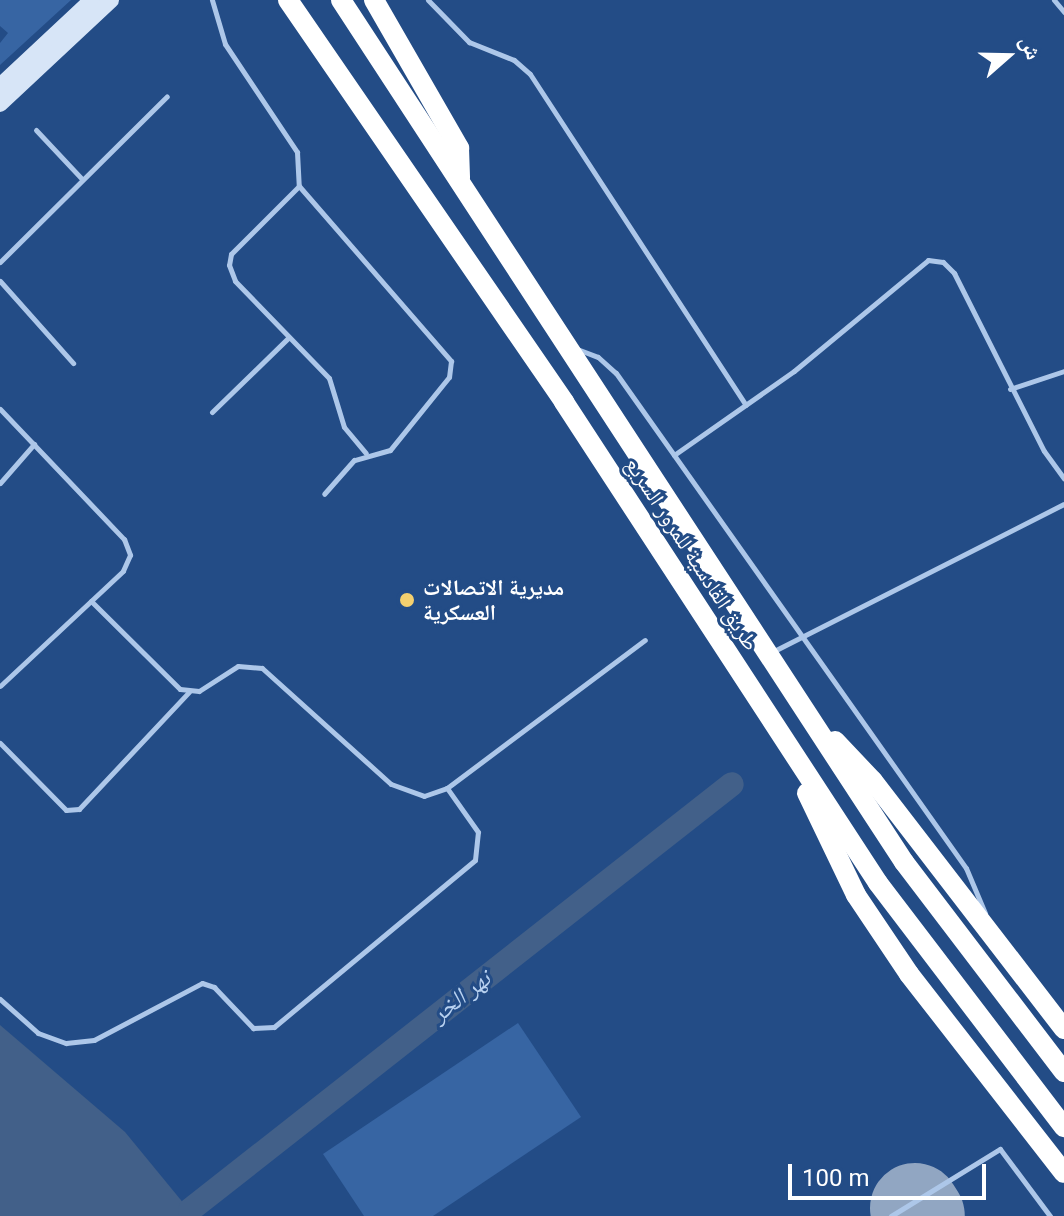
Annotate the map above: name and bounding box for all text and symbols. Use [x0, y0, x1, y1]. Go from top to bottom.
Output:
north arrow [968, 16, 1048, 96]
text: ش [1015, 32, 1047, 63]
street label: طريق القادسية للمرور السريع [620, 452, 764, 656]
place label: مديرية الاتصالات العسكرية [423, 574, 564, 626]
marker: مديرية الاتصالات العسكرية [398, 591, 416, 609]
water label: نهر الخر [425, 965, 497, 1029]
scale bar [792, 1148, 990, 1198]
text: 100 m [802, 1164, 869, 1192]

